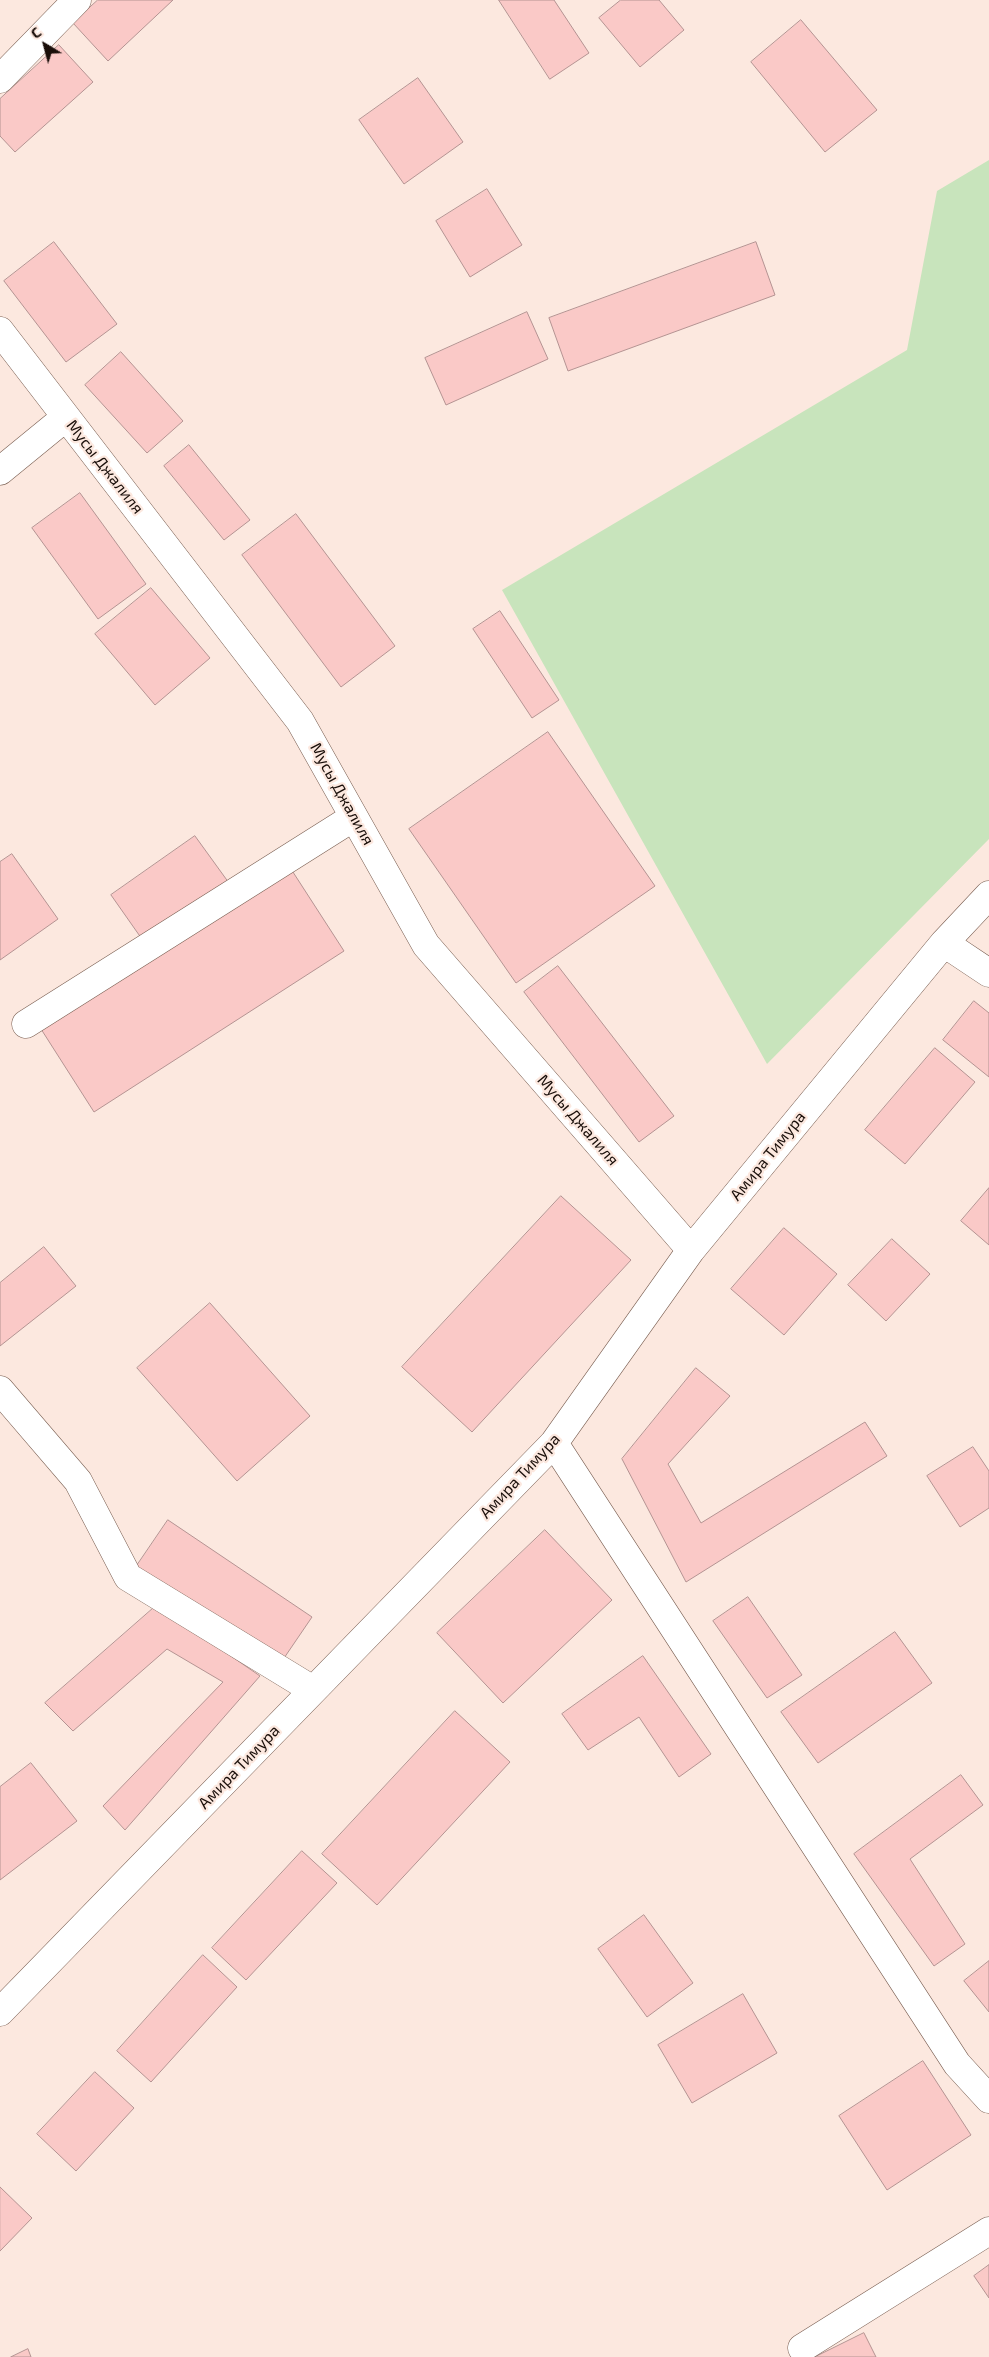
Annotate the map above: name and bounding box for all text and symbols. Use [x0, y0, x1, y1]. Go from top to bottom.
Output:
north arrow [20, 20, 70, 70]
text: С [27, 23, 44, 42]
street label: Мусы Джалиля [62, 416, 148, 518]
street label: Мусы Джалиля [306, 739, 378, 849]
street label: Мусы Джалиля [533, 1071, 623, 1169]
street label: Амира Тимура [726, 1108, 810, 1204]
street label: Амира Тимура [476, 1430, 564, 1522]
street label: Амира Тимура [194, 1721, 284, 1813]

